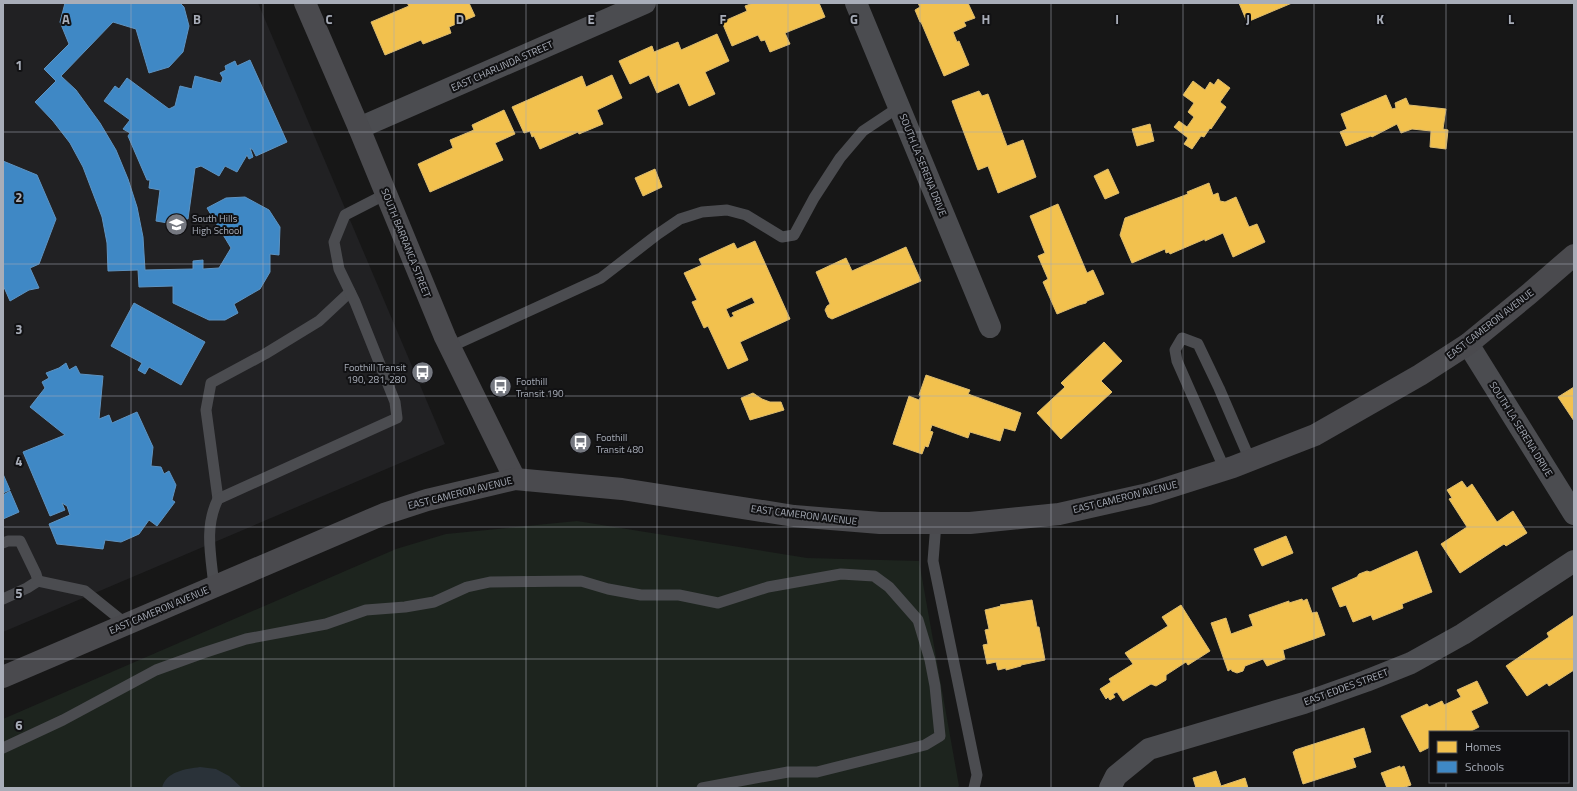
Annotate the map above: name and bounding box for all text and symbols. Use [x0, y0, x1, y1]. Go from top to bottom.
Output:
text: A [62, 9, 70, 29]
text: B [193, 9, 201, 29]
text: C [325, 9, 333, 29]
text: D [456, 9, 464, 29]
text: E [587, 9, 595, 29]
text: F [720, 9, 727, 29]
text: G [850, 9, 858, 29]
text: H [982, 9, 990, 29]
text: I [1115, 9, 1119, 29]
text: J [1246, 9, 1250, 29]
text: K [1376, 9, 1384, 29]
text: L [1508, 9, 1514, 29]
street label: EAST CHARLINDA STREET [449, 36, 556, 95]
text: 1 [15, 55, 23, 75]
street label: SOUTH LA SERENA DRIVE [896, 111, 951, 219]
street label: SOUTH BARRANCA STREET [377, 186, 435, 300]
text: 2 [15, 187, 23, 207]
school or university icon: South Hills High School [164, 211, 190, 237]
place label: South Hills High School [192, 211, 242, 238]
street label: EAST CAMERON AVENUE [1443, 285, 1537, 363]
text: 3 [15, 319, 23, 339]
place label: Foothill Transit 190, 281, 280 [344, 360, 406, 387]
bus stop icon: Foothill Transit 190, 281, 280 [409, 360, 435, 386]
bus stop icon: Foothill Transit 190 [487, 374, 513, 400]
place label: Foothill Transit 190 [516, 374, 564, 401]
street label: SOUTH LA SERENA DRIVE [1486, 379, 1557, 480]
bus stop icon: Foothill Transit 480 [568, 430, 594, 456]
place label: Foothill Transit 480 [596, 430, 644, 457]
text: 4 [15, 451, 23, 471]
street label: EAST CAMERON AVENUE [406, 473, 514, 513]
street label: EAST CAMERON AVENUE [1071, 477, 1179, 517]
street label: EAST CAMERON AVENUE [750, 501, 859, 529]
street label: EAST CAMERON AVENUE [107, 582, 212, 638]
text: 5 [15, 583, 23, 603]
street label: EAST EDDES STREET [1302, 664, 1391, 709]
text: 6 [15, 715, 23, 735]
legend [1429, 731, 1569, 783]
text: Homes [1465, 737, 1501, 756]
text: Schools [1465, 757, 1505, 776]

